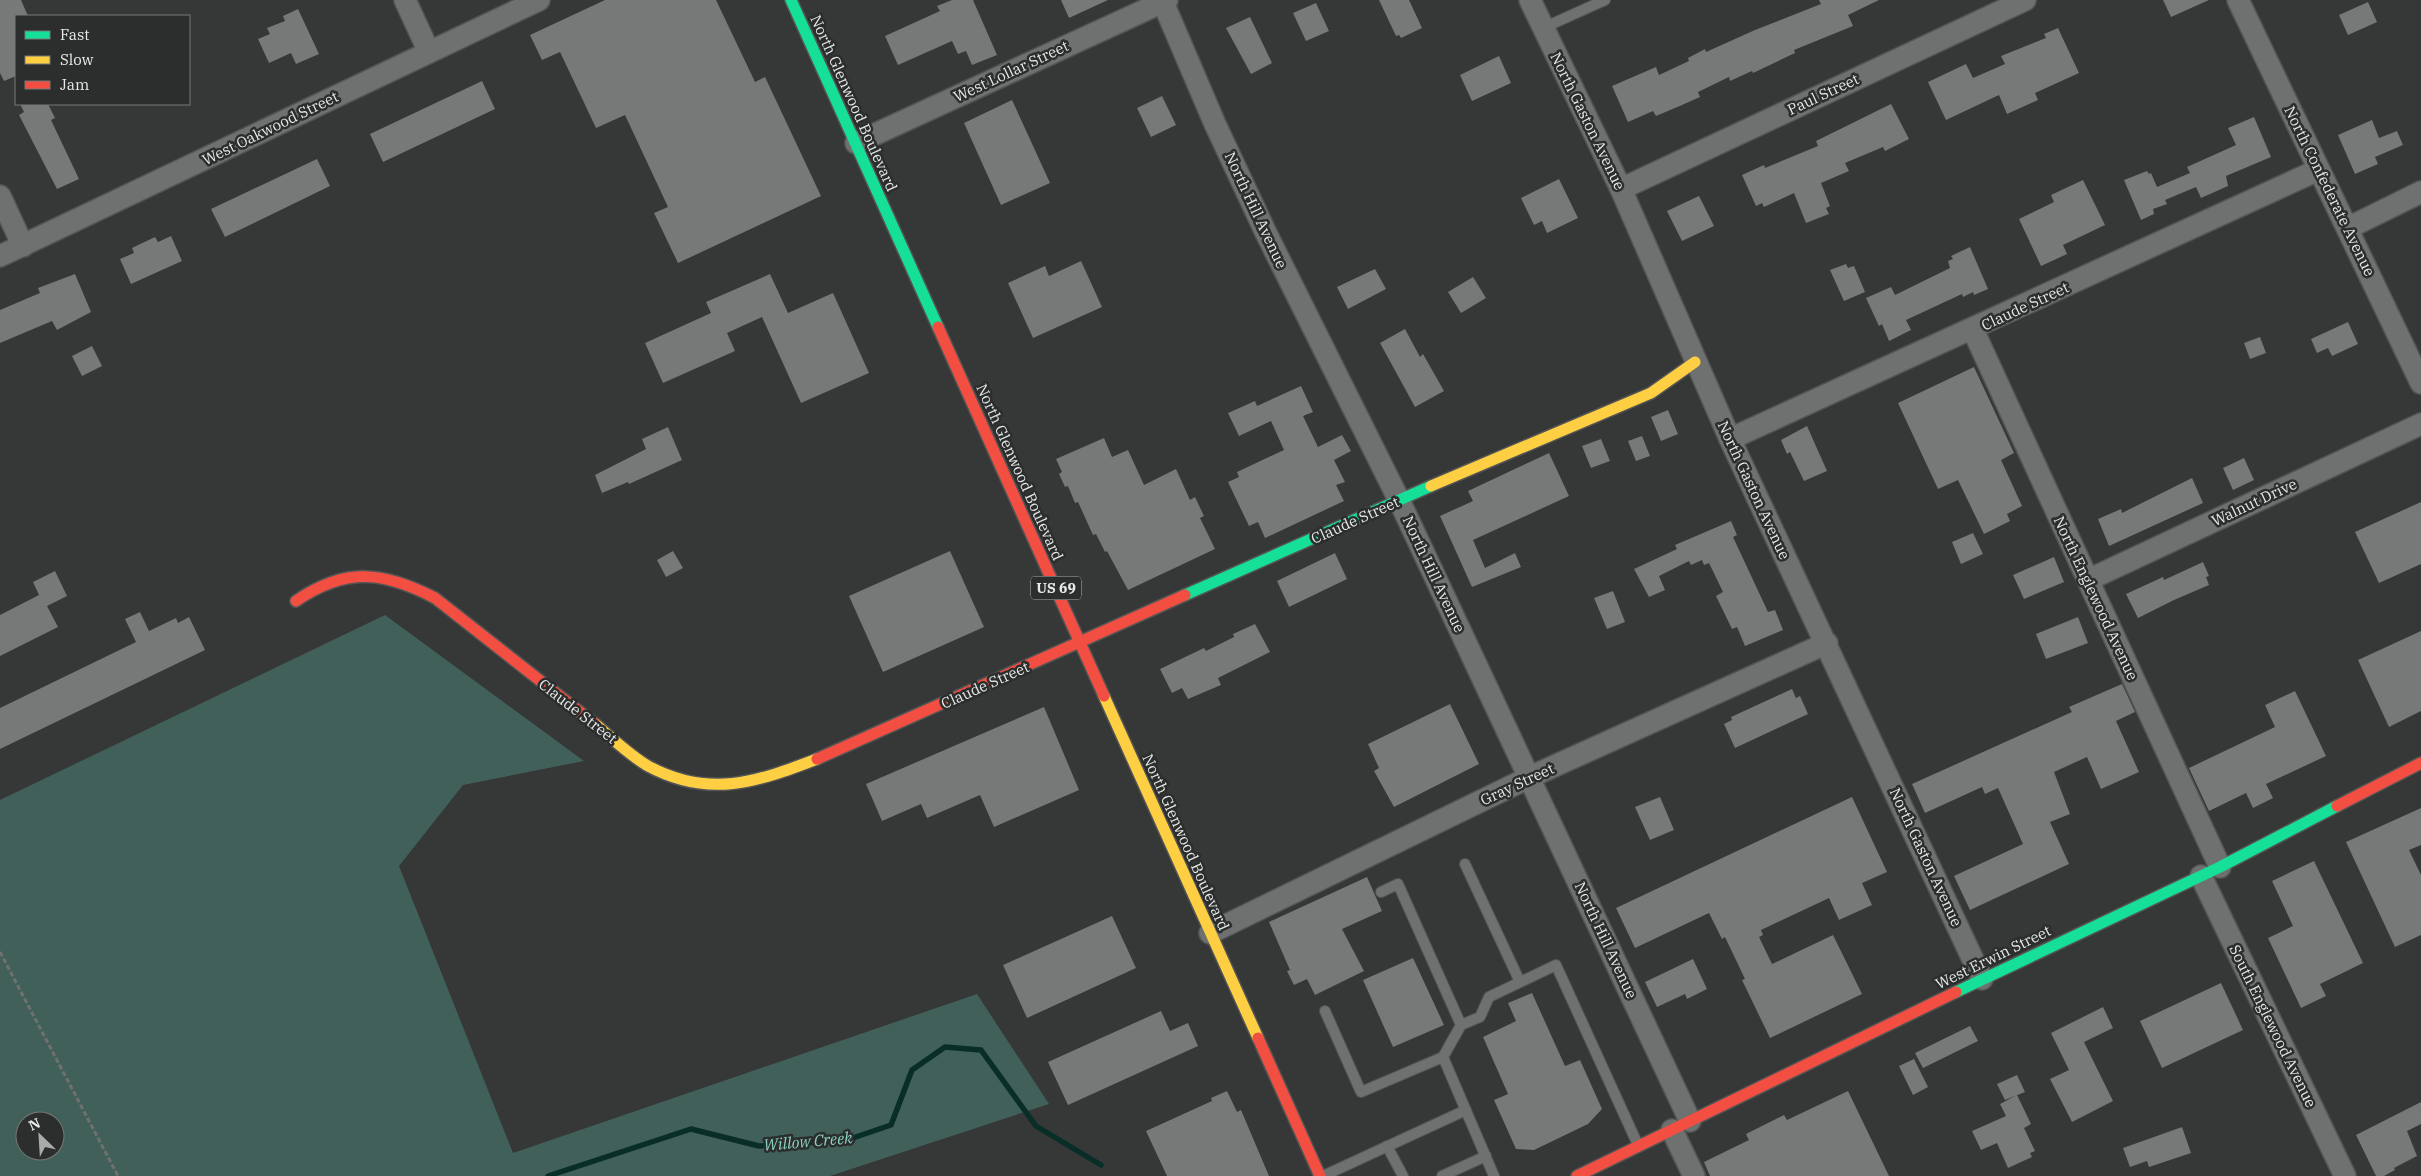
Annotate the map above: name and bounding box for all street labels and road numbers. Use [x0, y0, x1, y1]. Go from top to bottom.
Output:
street label: North Glenwood Boulevard [806, 12, 902, 194]
street label: West Lollar Street [950, 36, 1072, 106]
street label: North Gaston Avenue [1546, 49, 1630, 193]
street label: Paul Street [1784, 69, 1862, 119]
street label: West Oakwood Street [199, 87, 341, 169]
street label: North Confederate Avenue [2280, 103, 2380, 279]
street label: North Hill Avenue [1221, 149, 1291, 271]
street label: Claude Street [1978, 277, 2072, 335]
street label: North Glenwood Boulevard [972, 381, 1068, 563]
street label: North Gaston Avenue [1714, 418, 1794, 562]
street label: Walnut Drive [2208, 474, 2300, 530]
street label: Claude Street [1308, 492, 1402, 548]
street label: North Hill Avenue [1399, 513, 1469, 635]
street label: North Englewood Avenue [2050, 513, 2142, 683]
road number: US 69 [1031, 576, 1081, 600]
street label: Claude Street [938, 657, 1032, 713]
street label: Claude Street [535, 674, 621, 748]
street label: North Glenwood Boulevard [1138, 751, 1234, 933]
street label: Gray Street [1477, 759, 1557, 809]
street label: North Gaston Avenue [1886, 785, 1966, 929]
street label: North Hill Avenue [1571, 879, 1641, 1001]
street label: West Erwin Street [1932, 921, 2054, 993]
street label: South Englewood Avenue [2225, 942, 2321, 1110]

